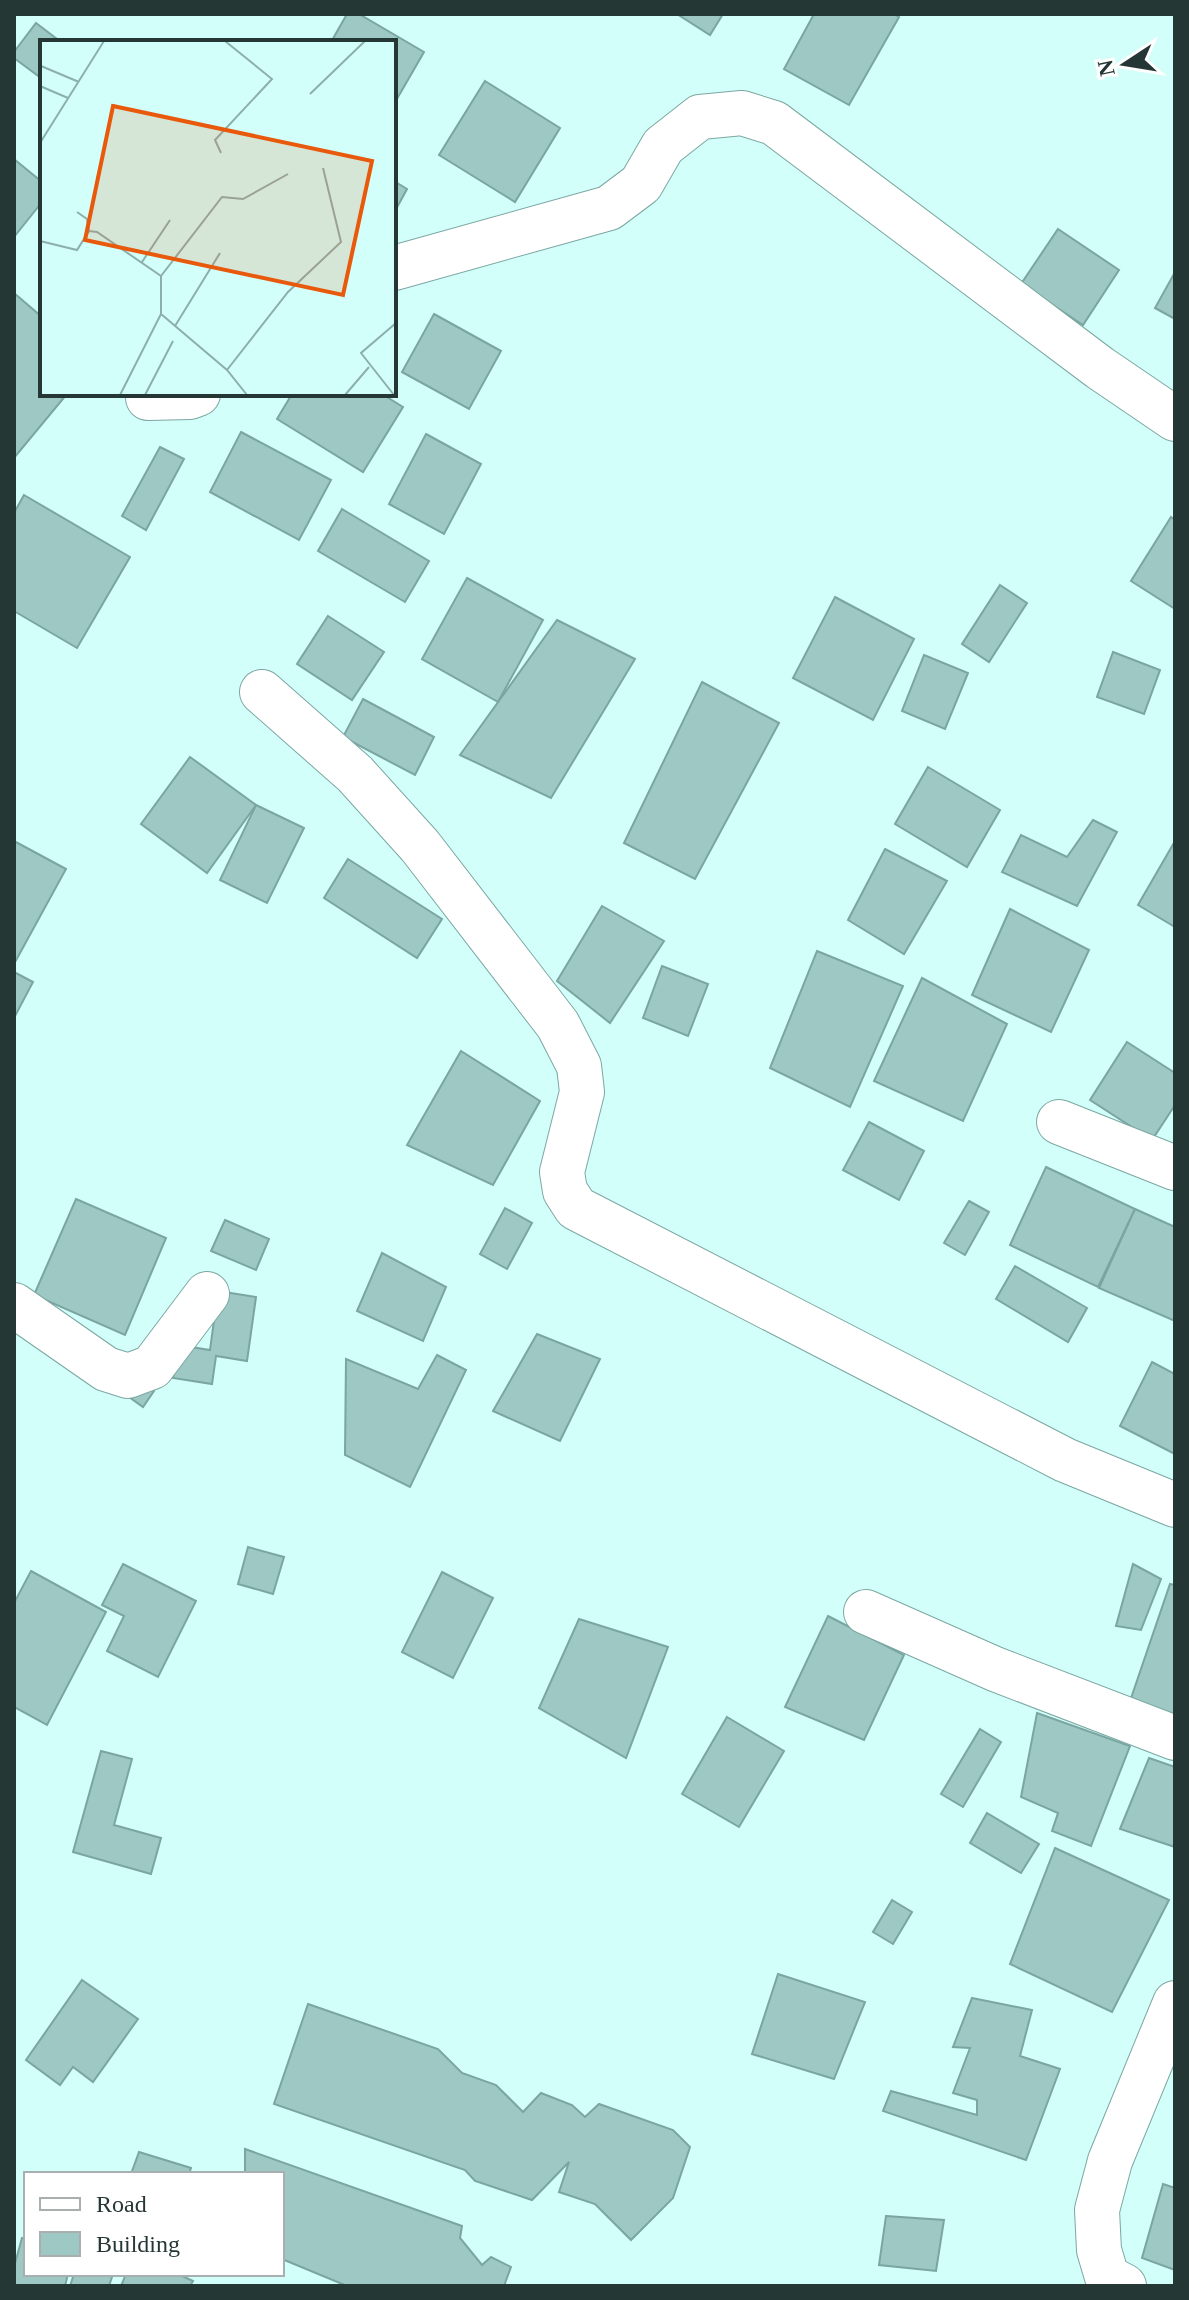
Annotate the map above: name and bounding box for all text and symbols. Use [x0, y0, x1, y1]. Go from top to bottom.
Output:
north arrow [1085, 24, 1165, 104]
inset map [40, 40, 396, 396]
text: N [1092, 58, 1120, 78]
legend [24, 2172, 284, 2276]
text: Road [96, 2191, 147, 2217]
text: Building [96, 2231, 180, 2257]

